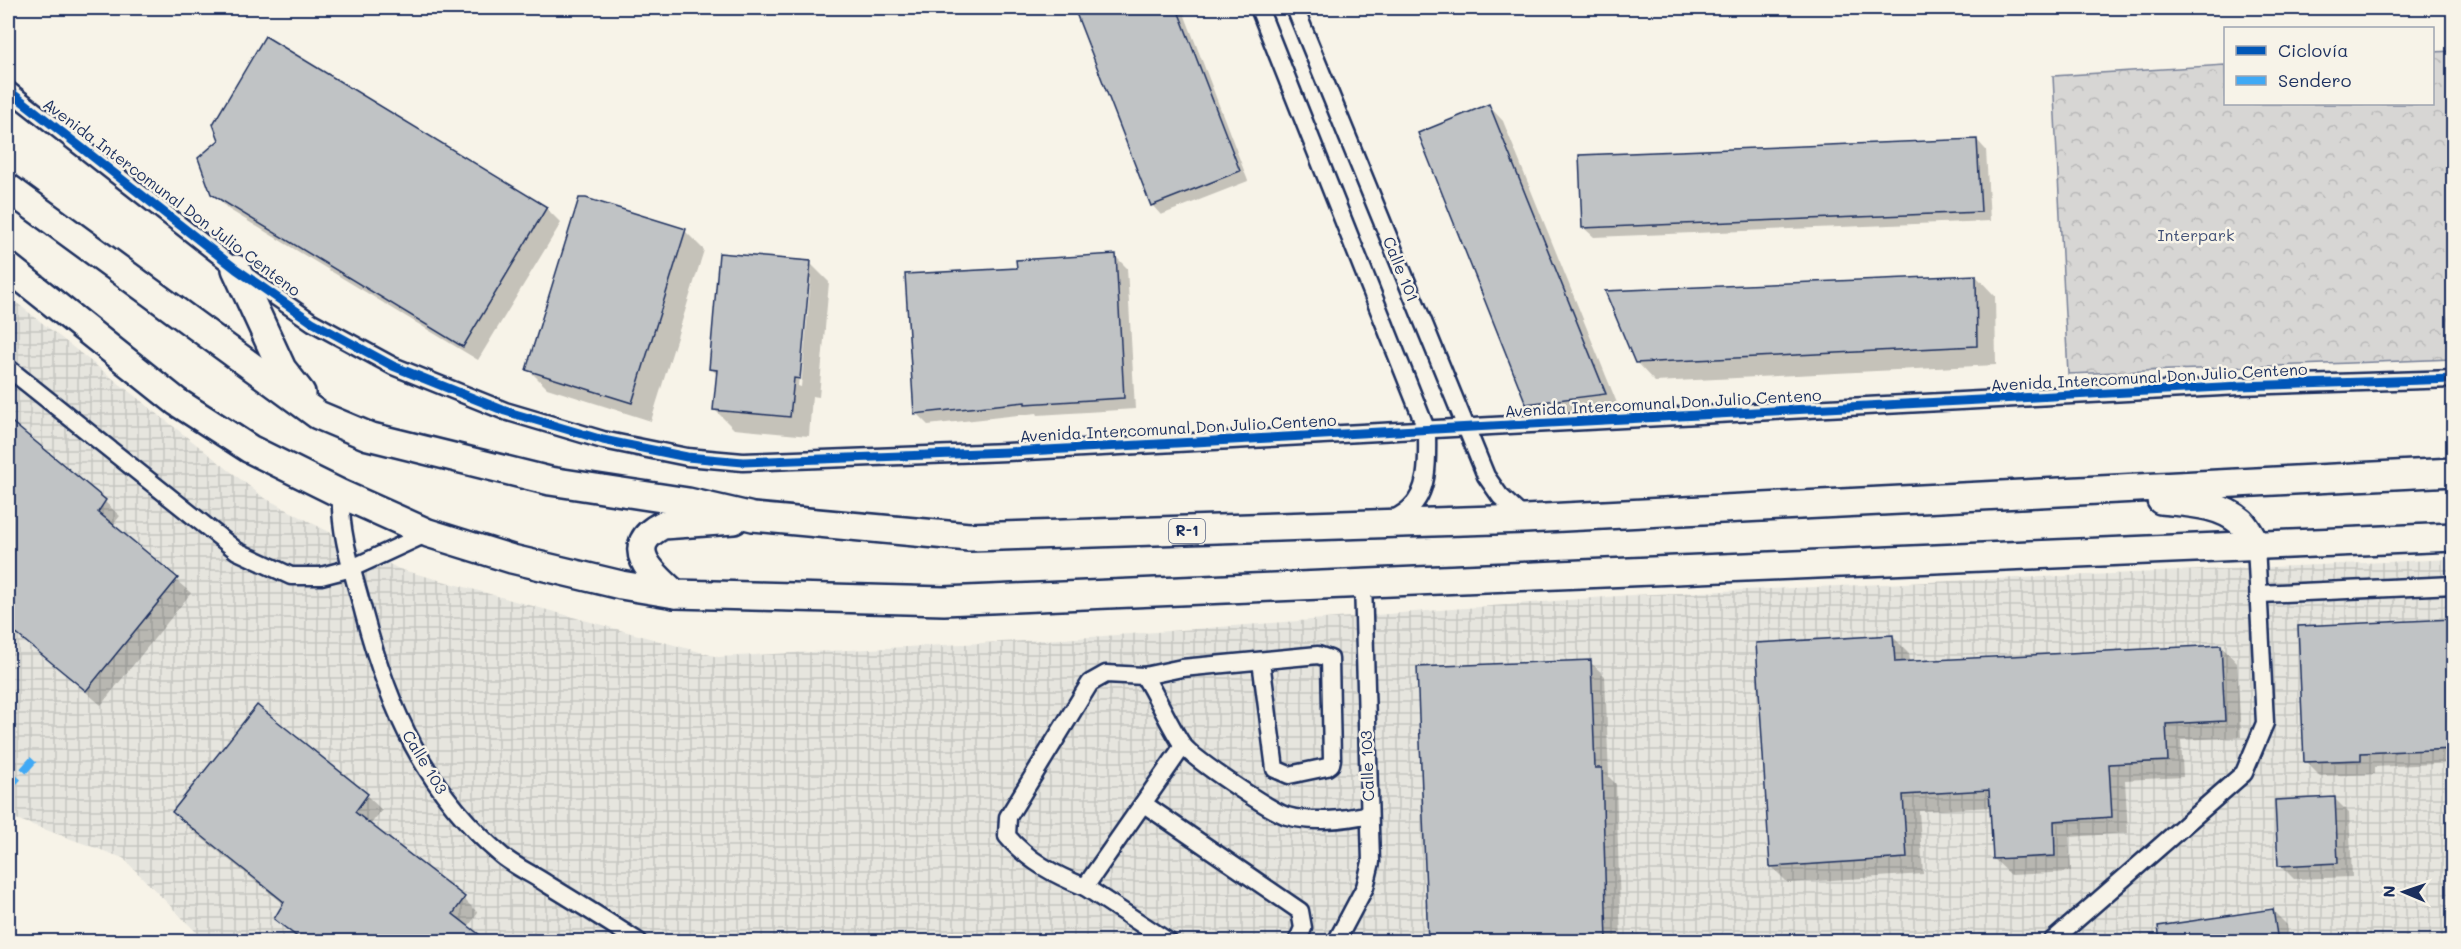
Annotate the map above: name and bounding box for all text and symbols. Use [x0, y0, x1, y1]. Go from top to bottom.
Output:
legend [2224, 27, 2434, 105]
text: Ciclovía [2278, 38, 2349, 62]
text: Sendero [2278, 68, 2352, 92]
street label: Avenida Intercomunal Don Julio Centeno [39, 93, 305, 300]
park label: Interpark [2157, 224, 2235, 245]
street label: Calle 101 [1379, 233, 1424, 305]
street label: Avenida Intercomunal Don Julio Centeno [1990, 358, 2308, 395]
street label: Avenida Intercomunal Don Julio Centeno [1504, 384, 1822, 421]
street label: Avenida Intercomunal Don Julio Centeno [1019, 409, 1337, 446]
road number: R-1 [1169, 519, 1205, 543]
street label: Calle 103 [398, 726, 453, 798]
street label: Calle 103 [1355, 730, 1378, 802]
north arrow [2374, 862, 2434, 922]
text: N [2378, 885, 2399, 898]

